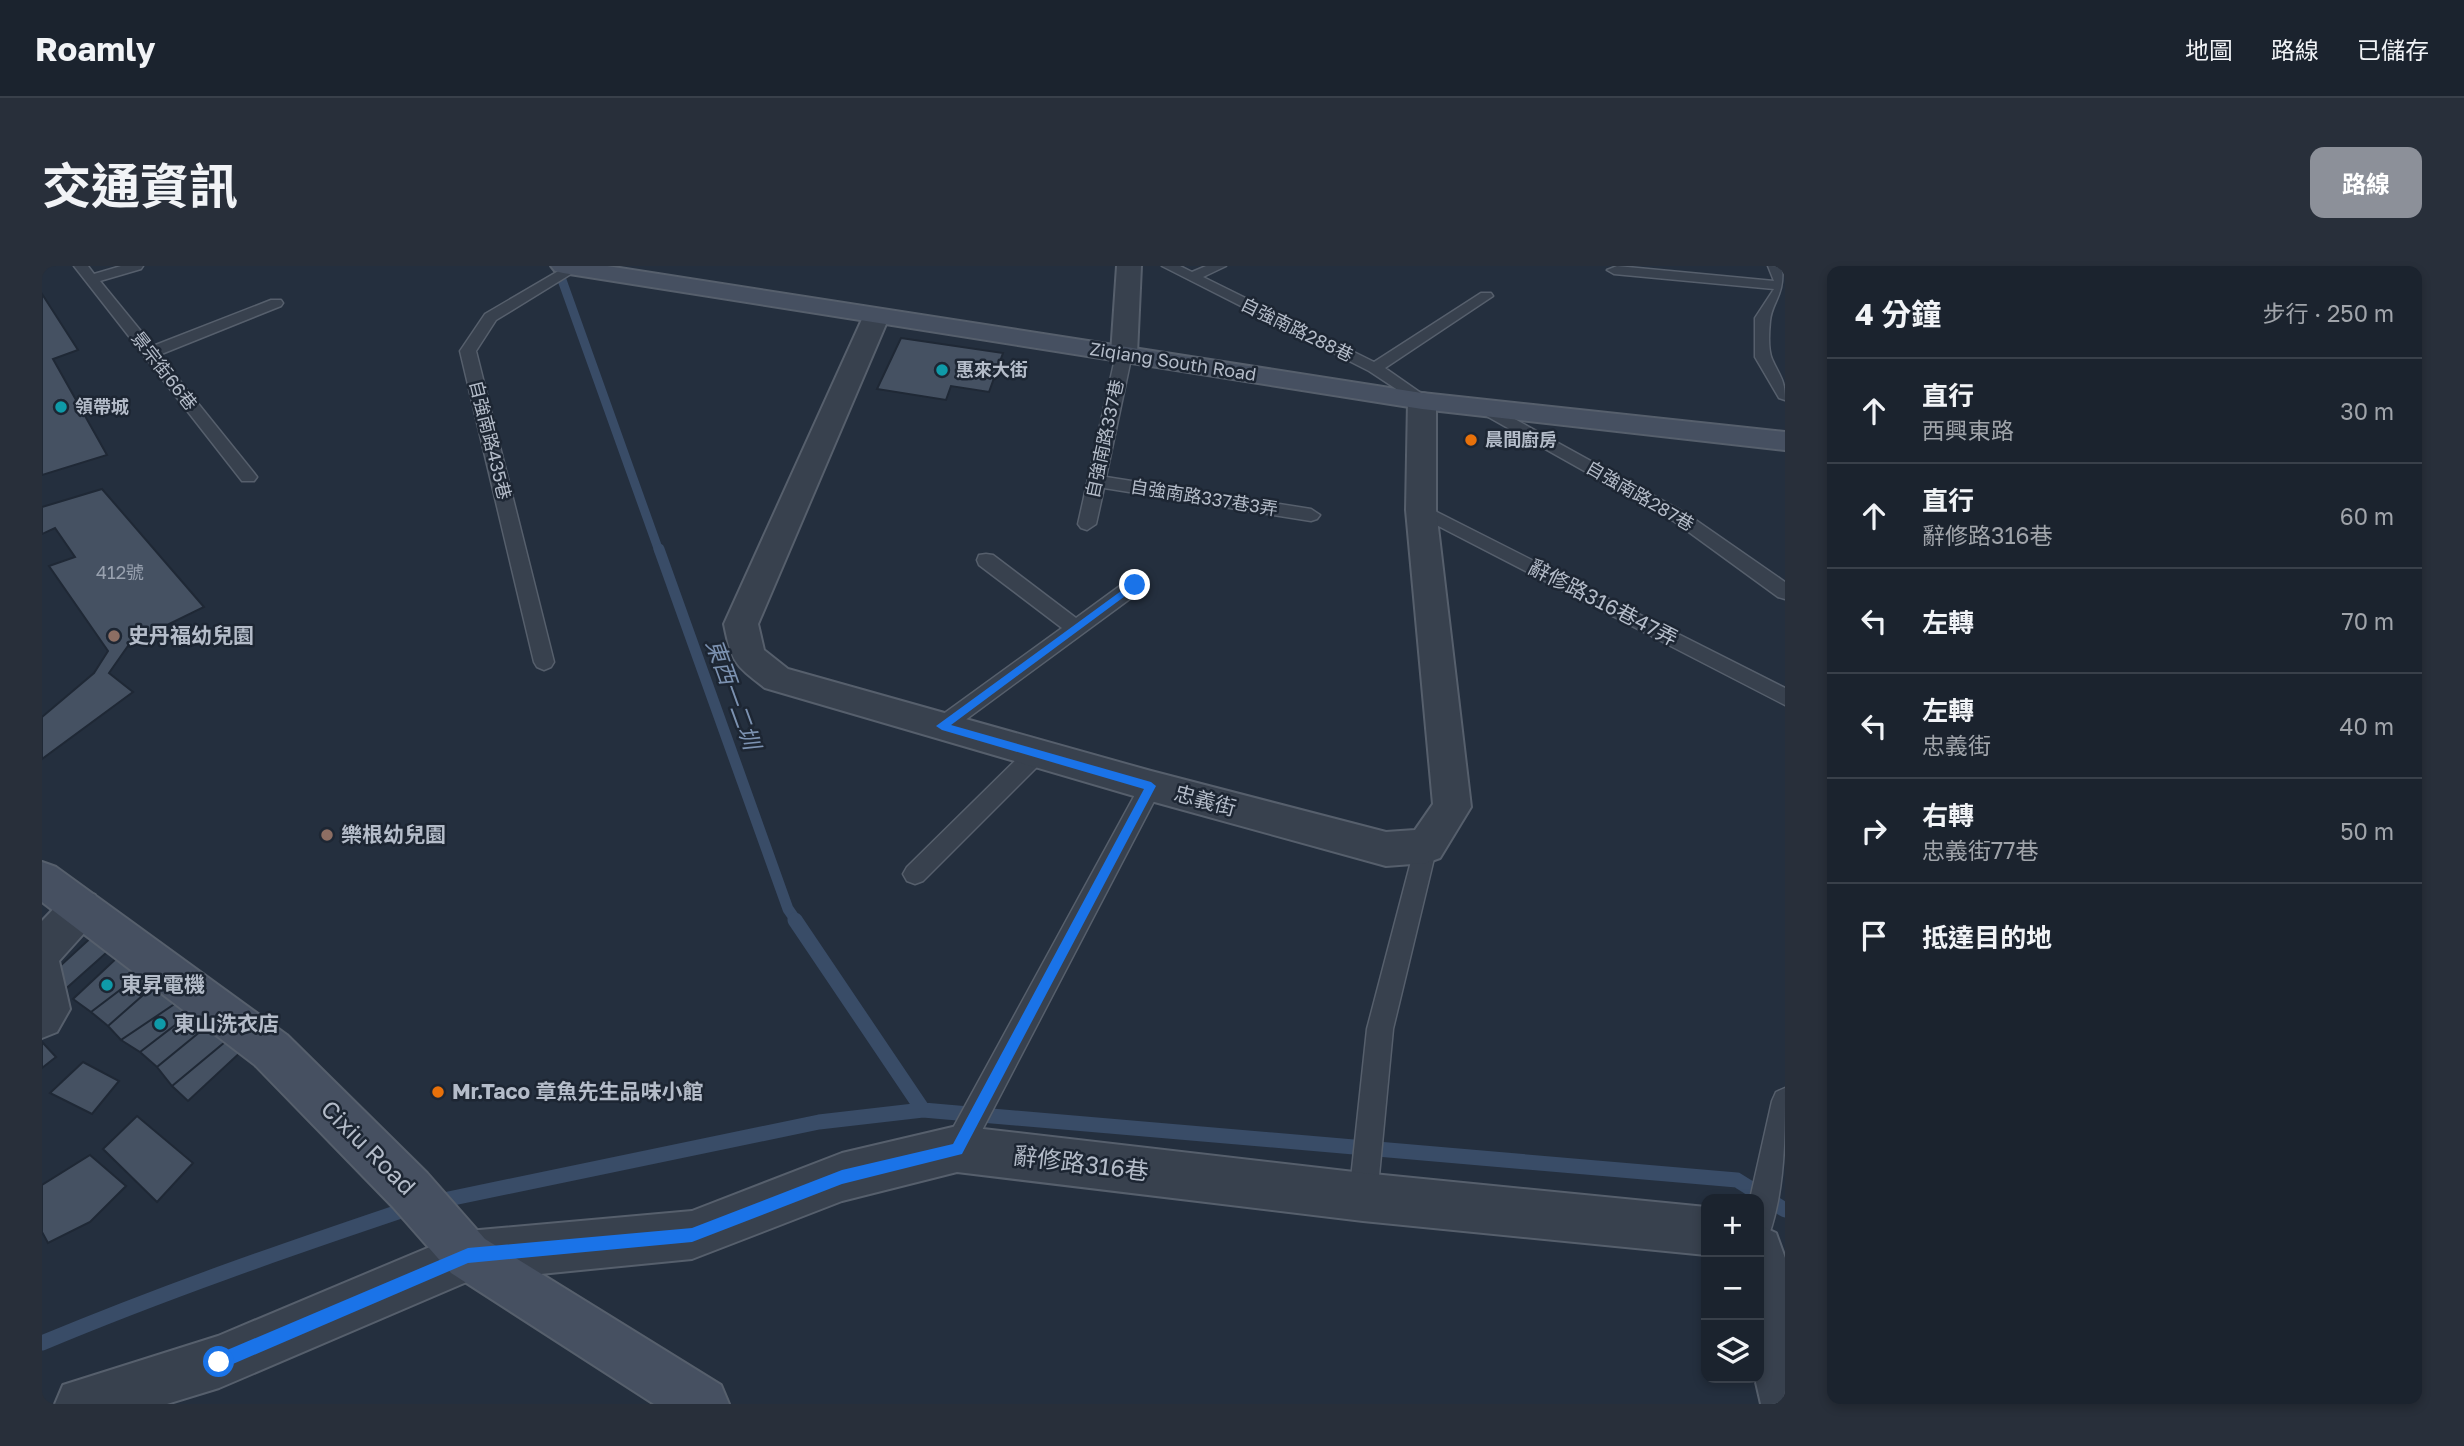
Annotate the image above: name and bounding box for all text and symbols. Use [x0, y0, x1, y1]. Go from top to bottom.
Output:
text: Roamly [35, 29, 155, 68]
text: 地圖 [2185, 35, 2233, 64]
text: 路線 [2271, 35, 2319, 64]
text: 已儲存 [2357, 35, 2429, 64]
button: 路線 [2310, 147, 2422, 218]
text: 交通資訊 [42, 156, 238, 215]
street label: 自強南路288巷 [1238, 292, 1357, 366]
text: 4 分鐘 [1855, 296, 1941, 332]
text: 步行 · 250 m [2263, 299, 2394, 327]
street label: 景宗街66巷 [127, 327, 202, 414]
street label: Ziqiang South Road [1088, 337, 1258, 385]
place label: 惠來大街 [956, 358, 1028, 380]
marker: 惠來大街 [934, 362, 950, 378]
street label: 自強南路435巷 [466, 378, 516, 502]
street label: 自強南路337巷 [1081, 378, 1127, 500]
text: 直行 [1922, 380, 1974, 411]
icon: ahead [1855, 392, 1893, 430]
place label: 領帶城 [75, 395, 129, 417]
text: 30 m [2340, 397, 2394, 425]
marker: 領帶城 [53, 399, 69, 415]
text: 西興東路 [1922, 416, 2014, 444]
place label: 晨間廚房 [1485, 428, 1557, 450]
marker: 晨間廚房 [1463, 432, 1479, 448]
street label: 自強南路287巷 [1583, 455, 1698, 535]
street label: 自強南路337巷3弄 [1129, 474, 1280, 520]
text: 直行 [1922, 485, 1974, 516]
icon: ahead [1855, 497, 1893, 535]
text: 60 m [2340, 502, 2394, 530]
text: 辭修路316巷 [1922, 521, 2053, 549]
street label: 辭修路316巷47弄 [1524, 553, 1682, 651]
house number: 412號 [96, 561, 144, 583]
route end [1119, 569, 1150, 600]
icon: left [1855, 602, 1893, 640]
text: 左轉 [1922, 607, 1974, 638]
text: 70 m [2341, 607, 2394, 635]
place label: 史丹福幼兒園 [128, 622, 254, 648]
marker: 史丹福幼兒園 [106, 628, 122, 644]
water label: 東西一二圳 [701, 635, 768, 755]
text: 左轉 [1922, 695, 1974, 726]
icon: left [1855, 707, 1893, 745]
text: 40 m [2340, 712, 2394, 740]
text: 忠義街 [1922, 731, 1991, 759]
street label: 忠義街 [1171, 779, 1239, 821]
text: 右轉 [1922, 800, 1974, 831]
icon: right [1855, 812, 1893, 850]
text: 50 m [2340, 817, 2394, 845]
place label: 樂根幼兒園 [341, 821, 446, 847]
marker: 樂根幼兒園 [319, 827, 335, 843]
text: 忠義街77巷 [1922, 836, 2038, 864]
icon: arrive [1855, 917, 1893, 955]
text: 抵達目的地 [1922, 922, 2052, 953]
place label: 東昇電機 [121, 971, 205, 997]
marker: 東昇電機 [99, 977, 115, 993]
place label: 東山洗衣店 [174, 1010, 279, 1036]
marker: 東山洗衣店 [152, 1016, 168, 1032]
place label: Mr.Taco 章魚先生品味小館 [452, 1078, 703, 1104]
marker: Mr.Taco 章魚先生品味小館 [430, 1084, 446, 1100]
street label: Cixiu Road [316, 1094, 422, 1200]
street label: 辭修路316巷 [1012, 1140, 1151, 1185]
map controls [1701, 1194, 1764, 1383]
button: + [1701, 1194, 1764, 1257]
button: − [1701, 1257, 1764, 1320]
button: layers [1701, 1320, 1764, 1383]
route start [203, 1346, 234, 1377]

